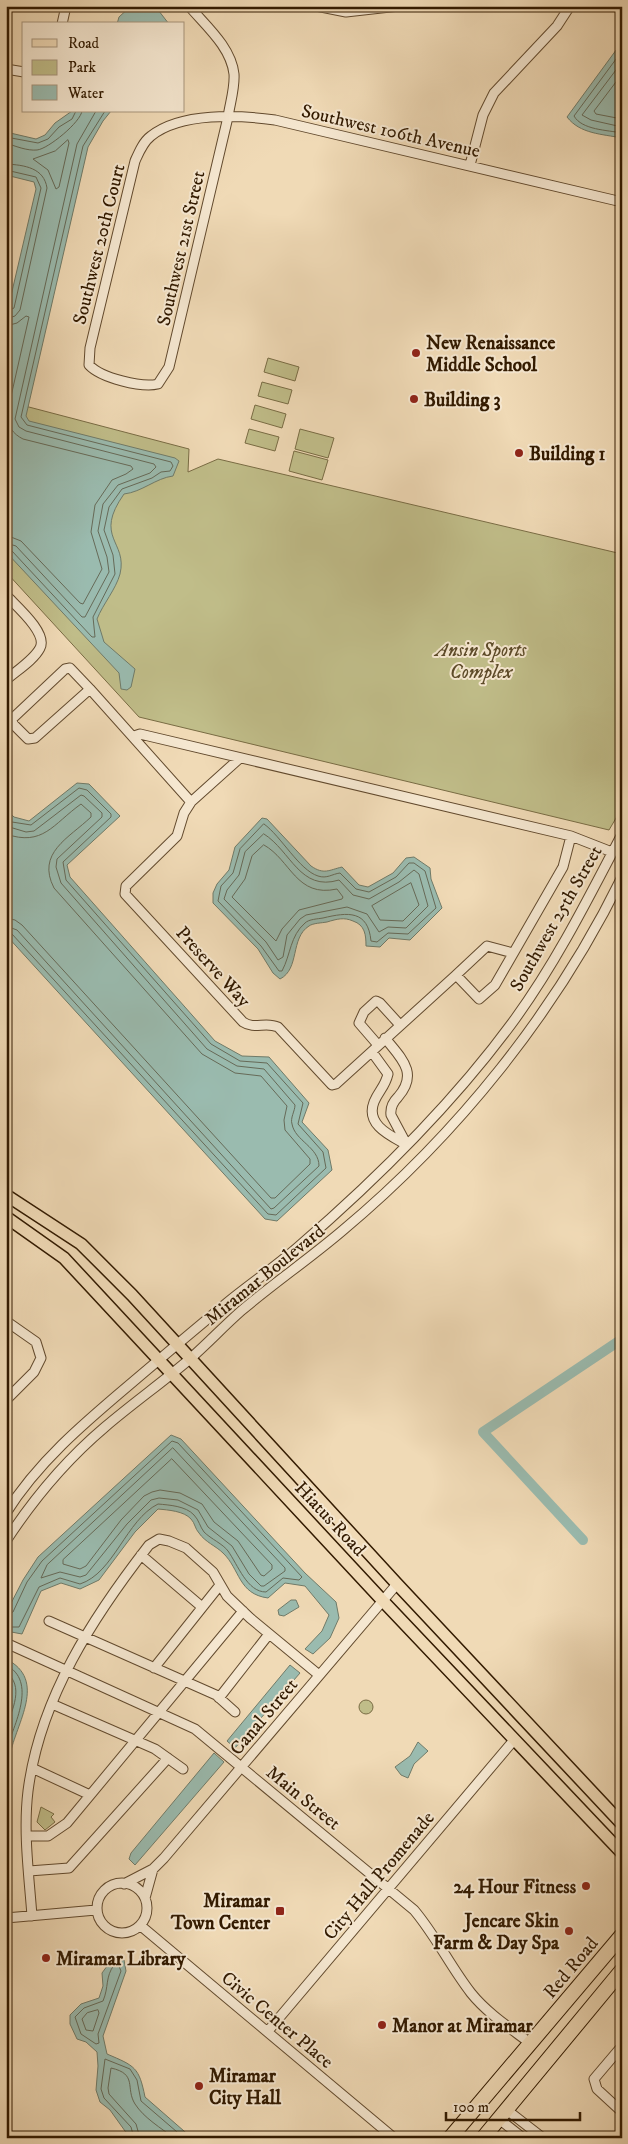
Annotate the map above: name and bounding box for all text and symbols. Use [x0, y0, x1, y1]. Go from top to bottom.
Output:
legend [22, 22, 185, 112]
text: Road [68, 34, 100, 53]
text: Park [68, 58, 97, 77]
text: Water [67, 84, 104, 103]
street label: Southwest 106th Avenue [299, 100, 482, 163]
street label: Southwest 20th Court [68, 162, 131, 327]
street label: Southwest 21st Street [152, 169, 211, 328]
place label: New Renaissance Middle School [426, 332, 555, 377]
marker: New Renaissance Middle School [410, 347, 422, 359]
place label: Building 3 [424, 389, 501, 412]
marker: Building 3 [408, 393, 420, 405]
place label: Building 1 [529, 443, 605, 466]
marker: Building 1 [513, 447, 525, 459]
park label: Ansin Sports Complex [434, 639, 528, 685]
street label: Southwest 25th Street [505, 842, 607, 996]
street label: Preserve Way [171, 922, 256, 1013]
street label: Miramar Boulevard [200, 1219, 330, 1331]
street label: Hiatus Road [289, 1477, 371, 1562]
street label: Canal Street [225, 1674, 303, 1760]
street label: Main Street [261, 1761, 345, 1835]
street label: City Hall Promenade [319, 1807, 440, 1945]
place label: 24 Hour Fitness [453, 1876, 577, 1899]
marker: 24 Hour Fitness [580, 1880, 592, 1892]
place label: Miramar Town Center [170, 1890, 271, 1935]
marker: Miramar Town Center [274, 1905, 286, 1917]
place label: Jencare Skin Farm & Day Spa [433, 1910, 560, 1955]
marker: Jencare Skin Farm & Day Spa [563, 1925, 575, 1937]
street label: Red Road [539, 1932, 604, 2003]
place label: Miramar Library [56, 1948, 187, 1971]
marker: Miramar Library [40, 1952, 52, 1964]
street label: Civic Center Place [216, 1967, 338, 2074]
place label: Manor at Miramar [392, 2015, 534, 2038]
marker: Manor at Miramar [376, 2019, 388, 2031]
place label: Miramar City Hall [209, 2065, 281, 2110]
marker: Miramar City Hall [193, 2080, 205, 2092]
scale bar [446, 2089, 579, 2121]
text: 100 m [453, 2098, 489, 2117]

